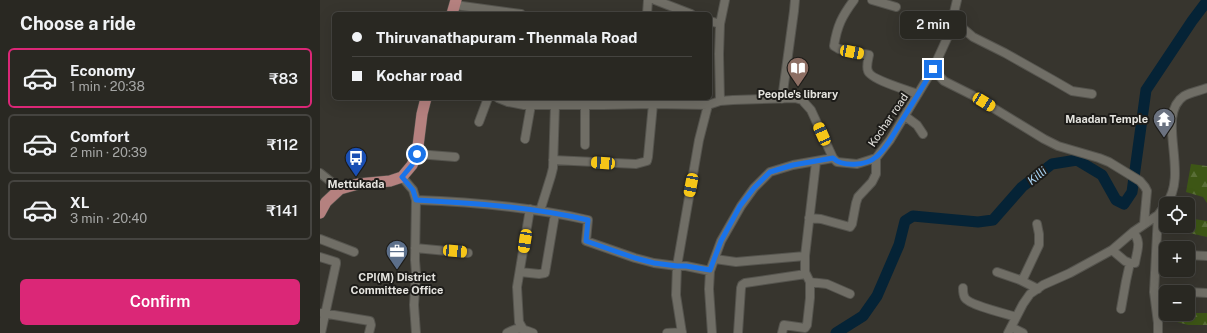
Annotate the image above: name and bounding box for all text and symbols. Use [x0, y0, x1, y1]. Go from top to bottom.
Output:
callout: 2 min [900, 11, 966, 39]
text: Choose a ride [20, 13, 136, 34]
text: 2 min [916, 17, 950, 32]
text: Thiruvanathapuram - Thenmala Road [376, 29, 637, 46]
car [839, 44, 865, 60]
library icon: People's library [785, 55, 811, 88]
icon: car [22, 60, 58, 96]
route end [924, 60, 942, 78]
text: Economy [70, 62, 135, 79]
text: Kochar road [376, 67, 462, 84]
text: ₹83 [269, 70, 298, 87]
text: 1 min · 20:38 [70, 79, 145, 94]
place label: People's library [758, 88, 839, 100]
street label: Kochar road [866, 91, 910, 149]
car [971, 91, 997, 113]
temple icon: Maadan Temple [1151, 106, 1177, 139]
place label: Maadan Temple [1065, 113, 1148, 125]
car [812, 121, 832, 147]
icon: car [22, 126, 58, 162]
text: Comfort [70, 128, 130, 145]
text: ₹112 [267, 136, 298, 153]
text: 2 min · 20:39 [70, 145, 147, 160]
bus stop icon: Mettukada [343, 145, 369, 178]
route start [408, 145, 426, 163]
car [591, 156, 615, 170]
water label: Killi [1025, 164, 1049, 188]
car [683, 172, 699, 198]
place label: Mettukada [328, 178, 384, 190]
icon: car [22, 192, 58, 228]
text: XL [70, 194, 89, 211]
map controls [1159, 197, 1195, 321]
button: locate [1159, 197, 1195, 233]
text: ₹141 [267, 202, 298, 219]
text: 3 min · 20:40 [70, 211, 147, 226]
car [517, 228, 533, 254]
office icon: CPI(M) District Committee Office [384, 238, 410, 271]
button: + [1159, 241, 1195, 277]
car [443, 244, 467, 258]
place label: CPI(M) District Committee Office [351, 271, 443, 296]
button: Confirm [20, 279, 300, 325]
button: − [1159, 285, 1195, 321]

